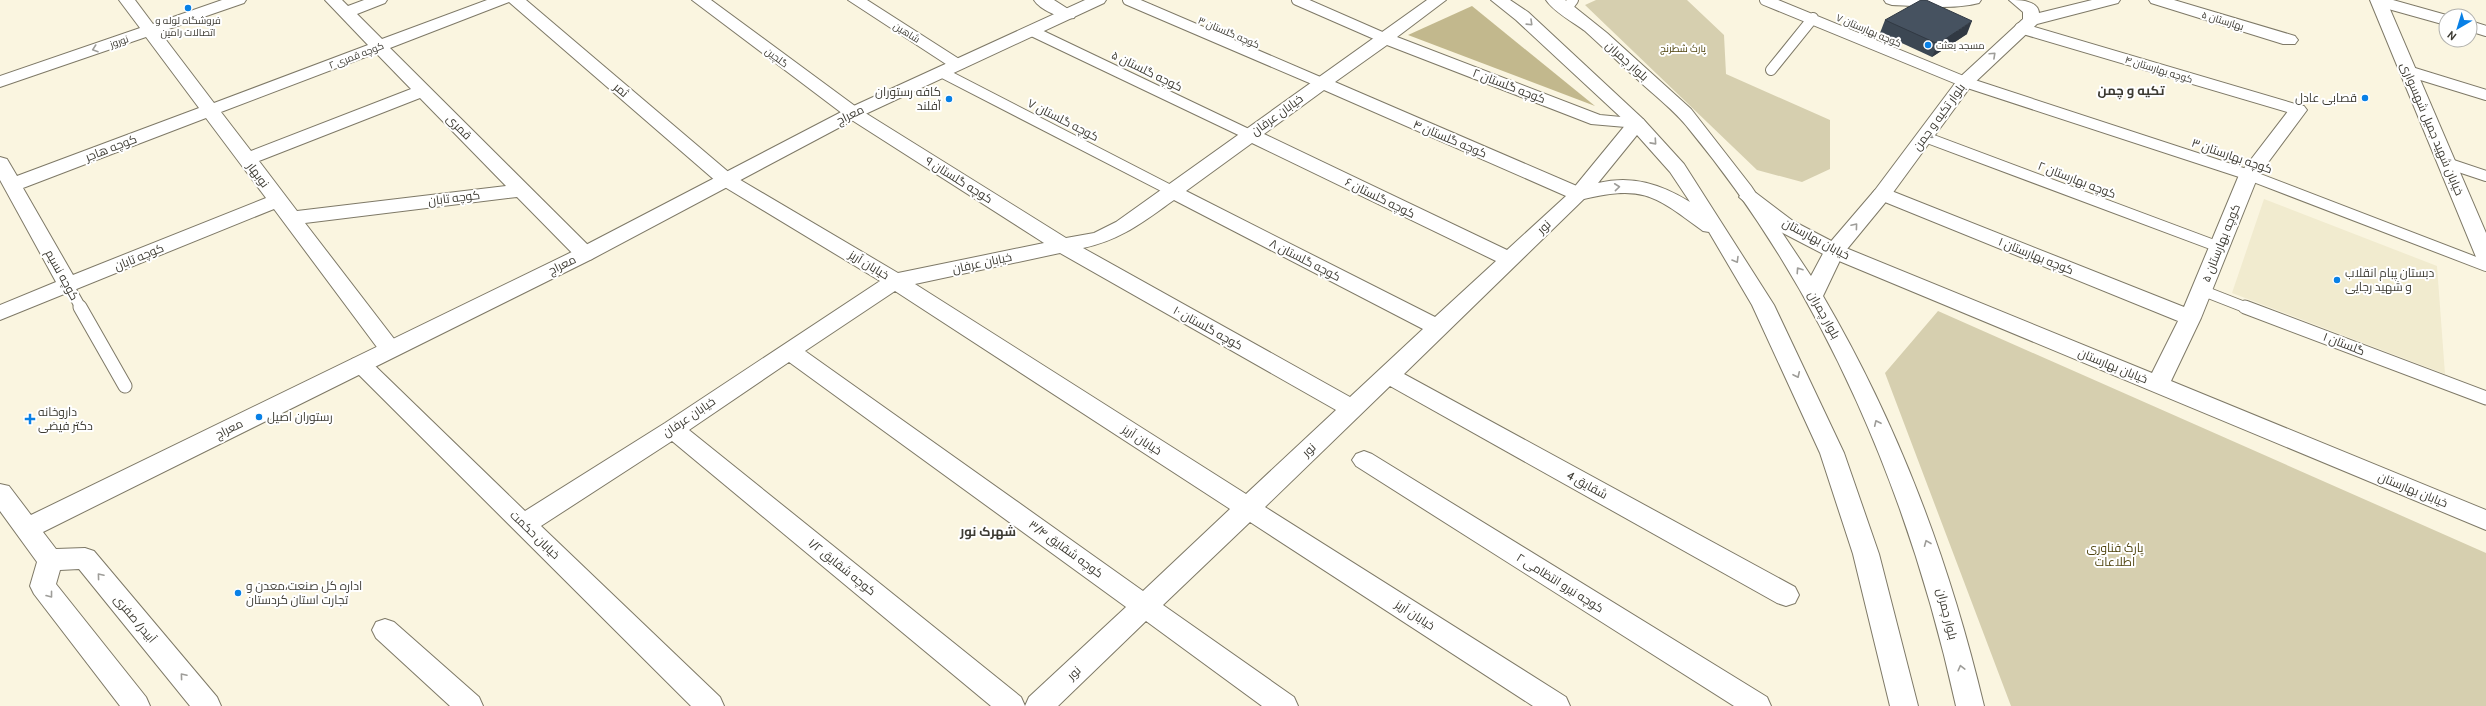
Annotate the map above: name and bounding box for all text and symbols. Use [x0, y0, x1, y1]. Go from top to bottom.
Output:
marker: فروشگاه لوله و اتصالات رامین [183, 3, 193, 13]
street label: بهارستان ۵ [2200, 8, 2246, 33]
north arrow [2438, 8, 2478, 48]
street label: کوچه بهارستان ۷ [1834, 11, 1903, 50]
place label: فروشگاه لوله و اتصالات رامین [155, 14, 221, 39]
street label: کوچه گلستان ۳ [1196, 14, 1262, 51]
street label: شاهین [891, 19, 923, 46]
one-way arrow [1525, 19, 1533, 26]
text: N [2444, 28, 2459, 44]
street label: نوروز [107, 32, 130, 51]
street label: بلوار چمران [1601, 37, 1652, 85]
street label: کوچه قمری ۲ [327, 39, 386, 72]
place label: مسجد بعثت [1936, 39, 1985, 52]
marker: مسجد بعثت [1923, 40, 1933, 50]
park label: پارک شطرنج [1660, 42, 1706, 55]
street label: گلچین [762, 44, 791, 70]
one-way arrow [92, 45, 99, 53]
street label: کوچه گلستان ۵ [1108, 47, 1185, 96]
one-way arrow [1989, 53, 1996, 60]
street label: کوچه بهارستان ۴ [2123, 53, 2194, 86]
street label: خیابان شهید جمیل شهسواری [2398, 60, 2467, 198]
street label: کوچه گلستان ۲ [1470, 65, 1548, 108]
street label: ثمر [610, 78, 632, 101]
street label: بلوار تکیه و چمن [1909, 80, 1970, 154]
district label: تکیه و چمن [2098, 82, 2165, 100]
place label: کافه رستوران آفلند [875, 84, 942, 113]
place label: قصابی عادل [2295, 90, 2357, 105]
street label: خیابان عرفان [1248, 91, 1306, 138]
marker: قصابی عادل [2360, 93, 2370, 103]
marker: کافه رستوران آفلند [944, 94, 954, 104]
street label: کوچه گلستان ۷ [1024, 95, 1101, 146]
street label: معراج [833, 101, 867, 129]
street label: قمری [444, 111, 475, 142]
street label: کوچه گلستان ۴ [1410, 116, 1489, 163]
street label: کوچه هاجر [82, 131, 139, 166]
street label: کوچه بهارستان ۳ [2189, 135, 2274, 178]
one-way arrow [1649, 138, 1656, 145]
street label: کوچه گلستان ۹ [922, 153, 996, 208]
street label: نوبهار [243, 158, 273, 190]
street label: کوچه بهارستان ۲ [2035, 158, 2118, 203]
street label: کوچه گلستان ۶ [1342, 174, 1418, 223]
one-way arrow [1614, 182, 1620, 191]
street label: کوچه تابان [427, 187, 481, 210]
street label: کوچه بهارستان ۵ [2198, 202, 2245, 285]
street label: خیابان بهارستان [1780, 215, 1852, 263]
street label: نور [1533, 217, 1554, 237]
one-way arrow [1851, 223, 1858, 231]
street label: کوچه بهارستان ۱ [1996, 234, 2076, 279]
street label: کوچه گلستان ۸ [1266, 235, 1343, 286]
street label: کوچه تابان [112, 240, 167, 275]
street label: خیابان آریز [846, 246, 892, 282]
street label: کوچه نسیم [41, 247, 82, 304]
street label: خیابان عرفان [951, 249, 1013, 276]
street label: معراج [545, 251, 579, 279]
one-way arrow [1731, 256, 1739, 263]
place label: دبستان پبام انقلاب و شهید رجایی [2345, 265, 2434, 294]
one-way arrow [1796, 267, 1803, 274]
marker: دبستان پبام انقلاب و شهید رجایی [2332, 275, 2342, 285]
street label: بلوار چمران [1803, 288, 1844, 342]
street label: کوچه گلستان ۱۰ [1170, 302, 1246, 355]
street label: گلستان ١ [2321, 329, 2367, 358]
street label: خیابان بهارستان [2076, 345, 2150, 386]
one-way arrow [1792, 371, 1800, 378]
street label: خیابان عرفان [659, 393, 718, 440]
place label: داروخانه دکتر فیضی [38, 404, 93, 433]
place label: رستوران اصیل [267, 409, 333, 424]
marker: رستوران اصیل [254, 412, 264, 422]
marker: داروخانه دکتر فیضی [25, 414, 35, 424]
street label: معراج [212, 415, 246, 443]
one-way arrow [1874, 419, 1882, 427]
street label: خیابان آریز [1119, 421, 1165, 458]
street label: نور [1298, 440, 1319, 460]
street label: شقایق 4 [1564, 467, 1610, 502]
street label: خیابان بهارستان [2376, 469, 2450, 510]
street label: خیابان حکمت [507, 507, 563, 562]
street label: کوچه شقایق ۳/۴ [1025, 517, 1106, 582]
district label: شهرک نور [959, 523, 1016, 540]
street label: کوچه شقایق ۱/۲ [804, 535, 879, 600]
one-way arrow [1923, 539, 1931, 546]
park label: پارک فناوری اطلاعات [2087, 540, 2144, 569]
street label: کوچه نیرو انتظامی ۲ [1513, 550, 1607, 617]
one-way arrow [97, 573, 104, 580]
place label: اداره کل صنعت،معدن و تجارت استان کردستان [246, 578, 362, 607]
street label: بلوار چمران [1932, 587, 1961, 642]
marker: اداره کل صنعت،معدن و تجارت استان کردستان [233, 588, 243, 598]
one-way arrow [46, 591, 53, 598]
street label: آبیدر/ صفری [111, 592, 160, 646]
street label: خیابان آریز [1392, 596, 1438, 633]
street label: نور [1063, 663, 1084, 683]
one-way arrow [1957, 665, 1965, 671]
one-way arrow [180, 673, 187, 681]

